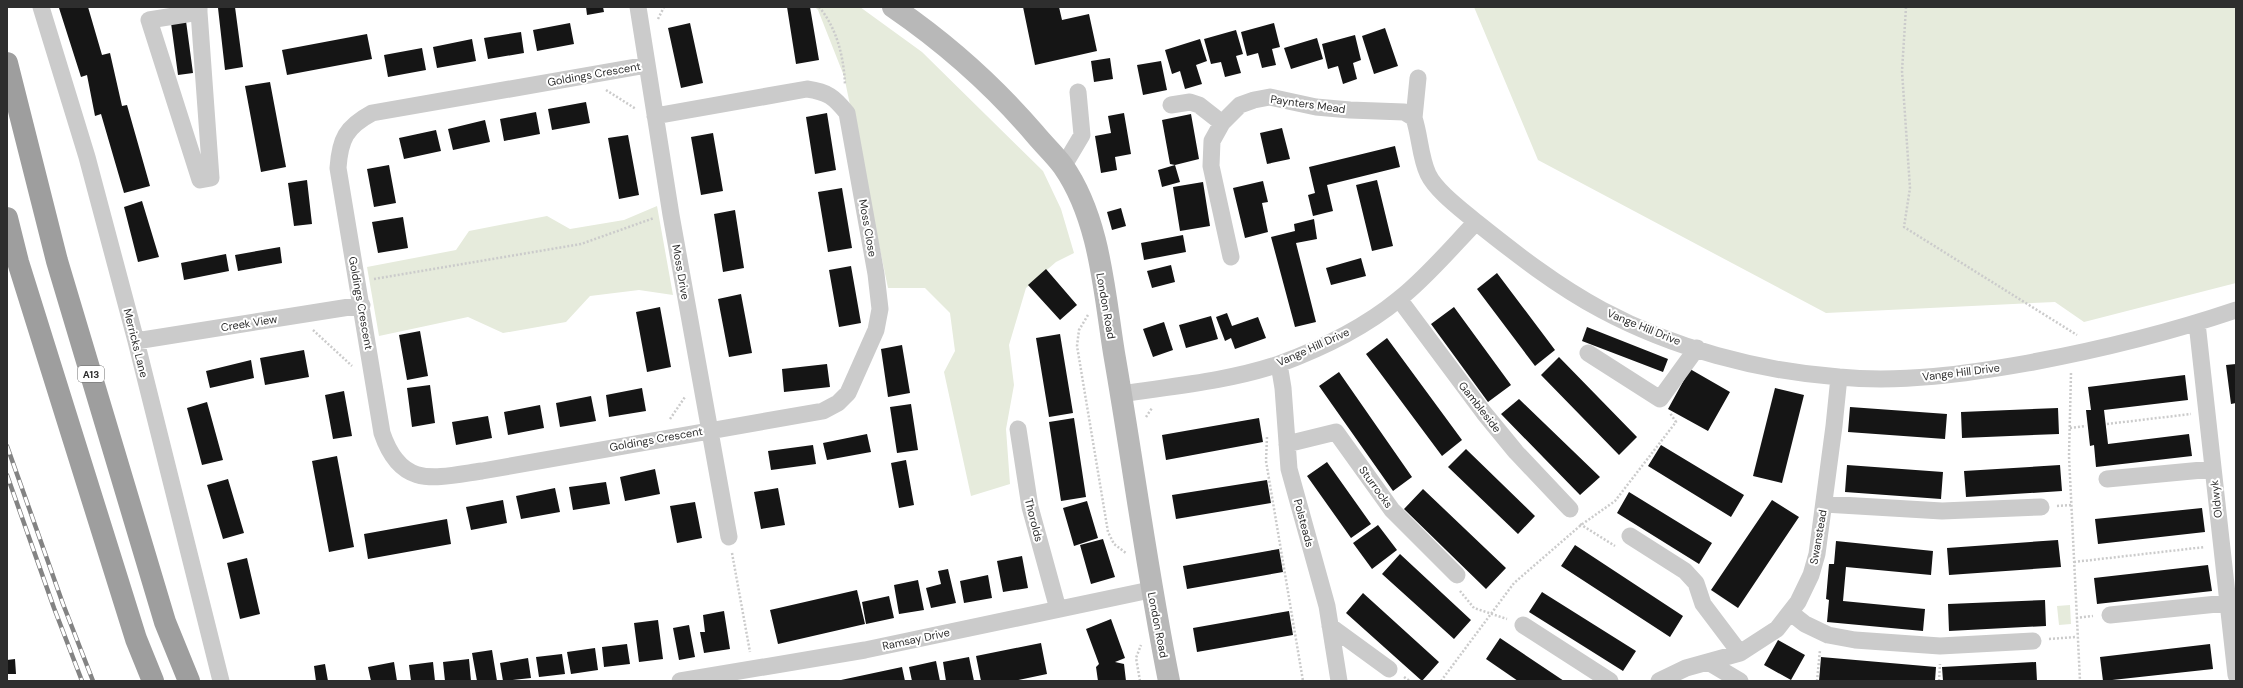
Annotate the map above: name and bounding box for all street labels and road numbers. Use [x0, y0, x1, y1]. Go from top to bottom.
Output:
street label: Goldings Crescent [546, 59, 642, 89]
street label: Paynters Mead [1270, 92, 1347, 116]
street label: Moss Close [856, 198, 880, 258]
street label: Moss Drive [669, 243, 693, 301]
street label: Goldings Crescent [346, 255, 376, 351]
street label: London Road [1093, 272, 1119, 340]
street label: Vange Hill Drive [1605, 306, 1683, 348]
street label: Merricks Lane [121, 307, 151, 379]
street label: Creek View [220, 312, 279, 334]
street label: Vange Hill Drive [1274, 325, 1352, 369]
street label: Vange Hill Drive [1921, 360, 2001, 384]
road number: A13 [78, 366, 104, 382]
street label: Gambleside [1456, 379, 1504, 435]
street label: Goldings Crescent [608, 424, 704, 454]
street label: Sturrocks [1356, 463, 1396, 511]
street label: Oldwyk [2207, 479, 2225, 519]
street label: Thorolds [1022, 497, 1046, 543]
street label: Polsteads [1291, 497, 1317, 549]
street label: Swanstead [1806, 508, 1830, 566]
street label: London Road [1145, 591, 1171, 659]
street label: Ramsay Drive [881, 625, 951, 653]

